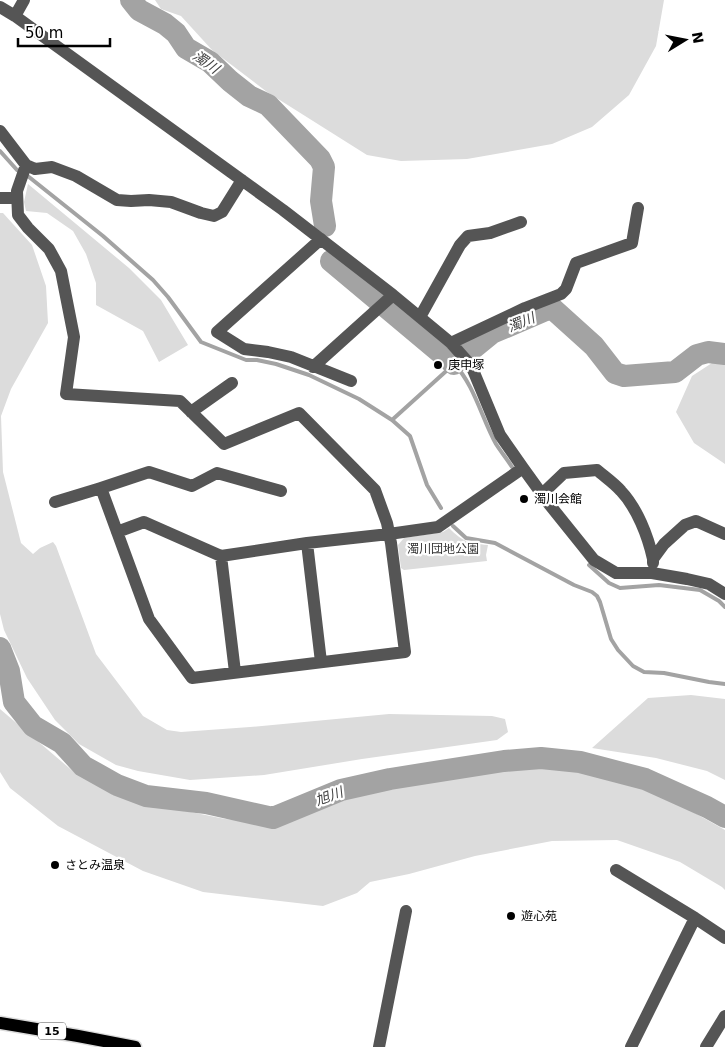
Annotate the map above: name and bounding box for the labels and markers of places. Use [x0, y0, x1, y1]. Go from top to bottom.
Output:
place label: 庚申塚 [448, 358, 484, 372]
marker: 庚申塚 [432, 359, 444, 371]
place label: 濁川会館 [534, 492, 582, 506]
marker: 濁川会館 [518, 493, 530, 505]
place label: さとみ温泉 [65, 858, 125, 872]
marker: さとみ温泉 [49, 859, 61, 871]
place label: 遊心苑 [521, 909, 557, 923]
marker: 遊心苑 [505, 910, 517, 922]

